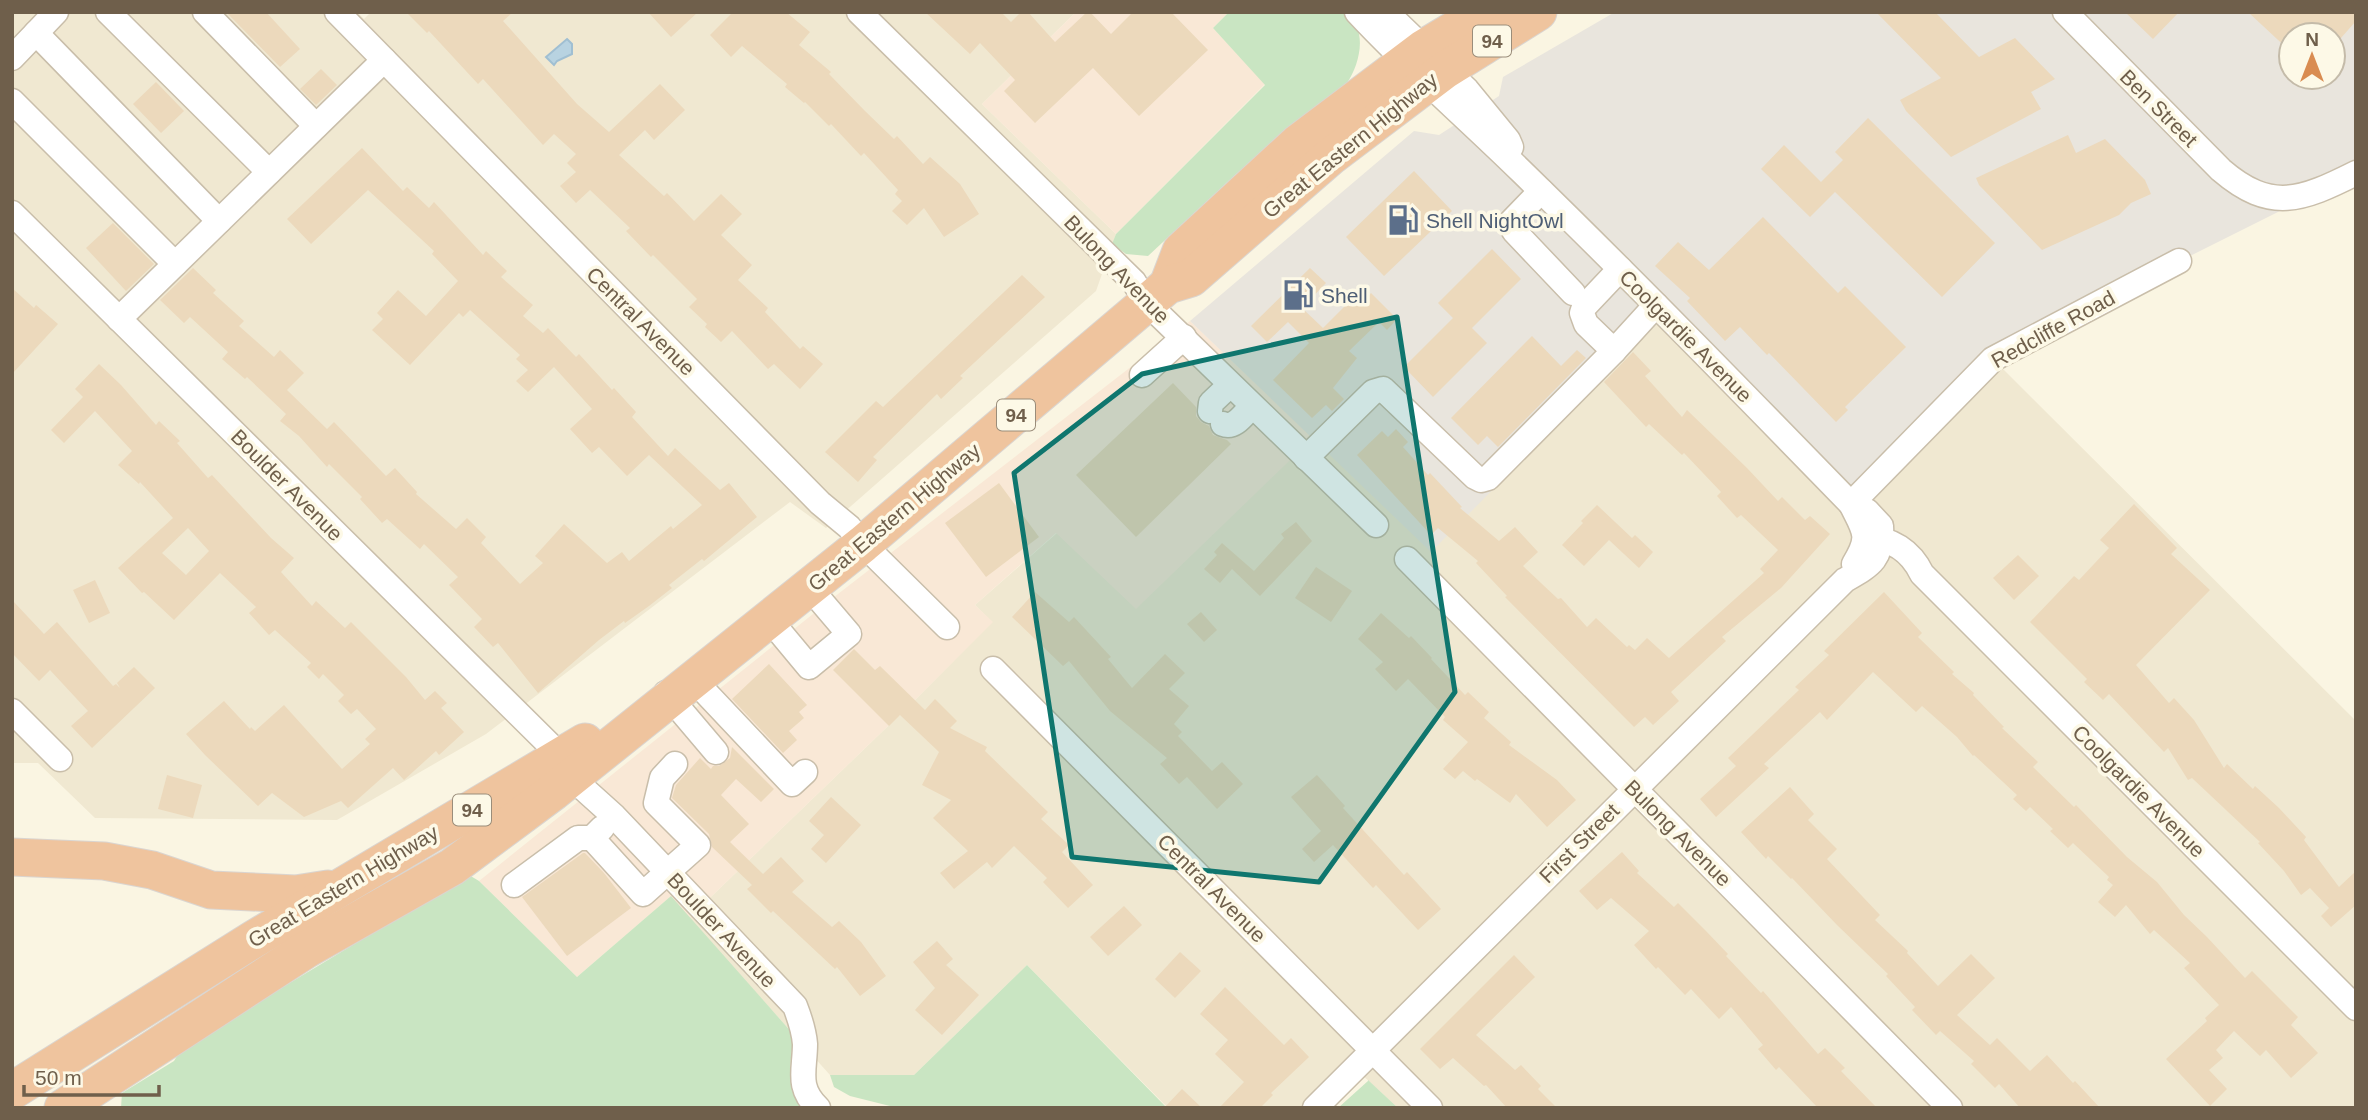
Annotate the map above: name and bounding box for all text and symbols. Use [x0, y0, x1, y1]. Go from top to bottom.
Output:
north arrow [2277, 21, 2347, 91]
road number: 94 [1473, 25, 1511, 56]
text: N [2305, 29, 2319, 50]
street label: Ben Street [2116, 65, 2202, 151]
street label: Great Eastern Highway [1258, 67, 1442, 222]
fuel station icon: Shell NightOwl [1386, 203, 1420, 237]
place label: Shell NightOwl [1426, 209, 1564, 232]
street label: Bulong Avenue [1060, 210, 1174, 328]
street label: Central Avenue [582, 262, 700, 380]
street label: Coolgardie Avenue [1615, 265, 1757, 407]
fuel station icon: Shell [1281, 278, 1315, 312]
place label: Shell [1321, 284, 1368, 307]
street label: Redcliffe Road [1987, 286, 2119, 372]
road number: 94 [997, 400, 1035, 430]
street label: Boulder Avenue [227, 425, 347, 545]
street label: Great Eastern Highway [803, 438, 985, 596]
street label: Coolgardie Avenue [2068, 720, 2210, 862]
street label: Bulong Avenue [1620, 775, 1736, 891]
road number: 94 [453, 794, 491, 825]
street label: First Street [1535, 798, 1624, 887]
street label: Great Eastern Highway [244, 820, 442, 952]
street label: Central Avenue [1153, 829, 1271, 947]
street label: Boulder Avenue [663, 868, 781, 992]
scale bar [24, 1054, 159, 1098]
text: 50 m [35, 1066, 82, 1089]

